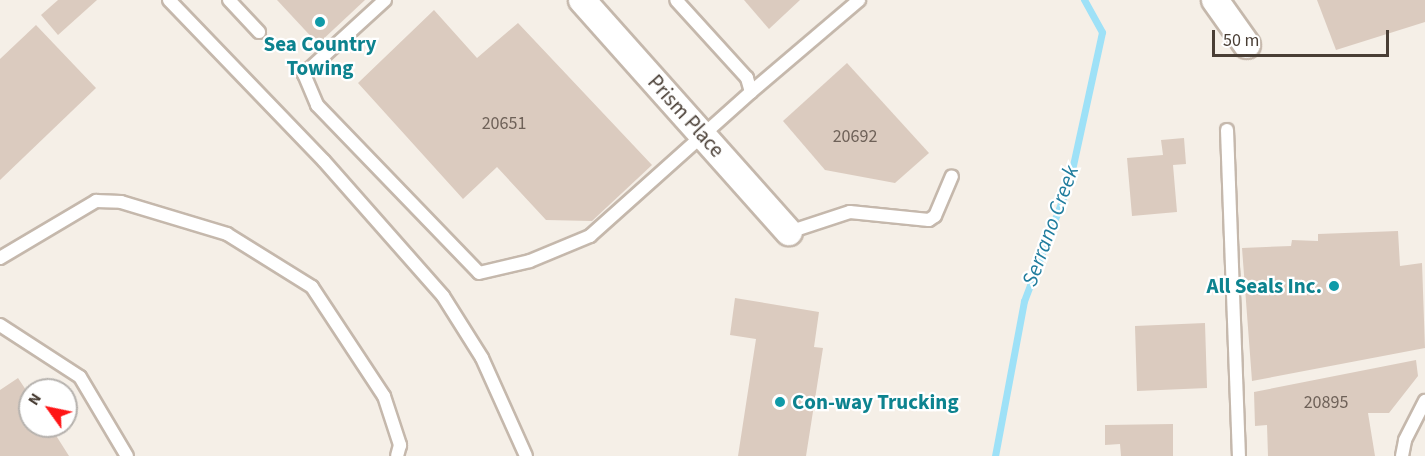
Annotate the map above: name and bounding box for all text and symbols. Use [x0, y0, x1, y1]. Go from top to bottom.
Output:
marker: Sea Country Towing [313, 15, 327, 29]
scale bar [1215, 18, 1392, 56]
text: 50 m [1223, 28, 1259, 53]
place label: Sea Country Towing [264, 31, 376, 81]
street label: Prism Place [642, 70, 730, 162]
house number: 20651 [482, 113, 526, 135]
house number: 20692 [833, 126, 877, 148]
water label: Serrano Creek [1017, 162, 1085, 290]
place label: All Seals Inc. [1206, 273, 1322, 299]
marker: All Seals Inc. [1327, 279, 1341, 293]
north arrow [18, 378, 78, 438]
text: N [22, 389, 47, 410]
place label: Con-way Trucking [792, 389, 959, 415]
house number: 20895 [1304, 392, 1348, 414]
marker: Con-way Trucking [773, 395, 787, 409]

